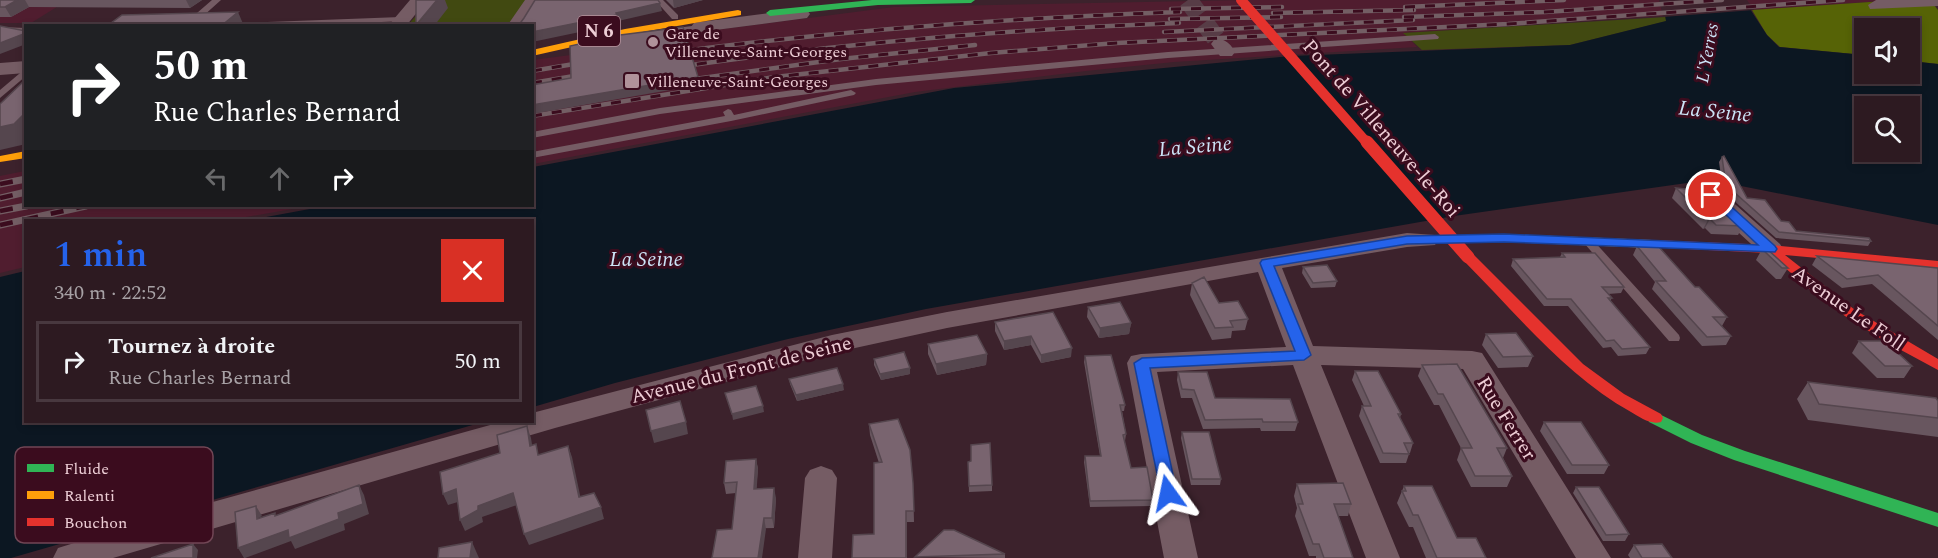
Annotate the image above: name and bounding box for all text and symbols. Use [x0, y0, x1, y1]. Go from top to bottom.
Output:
road number: N 6 [578, 16, 620, 46]
map controls [1854, 18, 1920, 162]
button: sound [1854, 18, 1920, 84]
water label: L'Yerres [1689, 21, 1726, 85]
place label: Gare de Villeneuve-Saint-Georges [665, 22, 847, 64]
street label: Pont de Villeneuve-le-Roi [1295, 33, 1467, 225]
text: 50 m [153, 35, 248, 98]
marker: Gare de Villeneuve-Saint-Georges [646, 35, 660, 49]
icon: right [54, 48, 132, 126]
place label: Villeneuve-Saint-Georges [646, 70, 828, 94]
marker: Villeneuve-Saint-Georges [623, 72, 641, 90]
text: Rue Charles Bernard [153, 92, 401, 134]
water label: La Seine [1677, 92, 1753, 132]
button: search [1854, 96, 1920, 162]
water label: La Seine [1157, 128, 1233, 166]
icon: left [200, 162, 233, 195]
icon: ahead [263, 162, 296, 195]
icon: right [326, 162, 359, 195]
pin [1685, 169, 1736, 220]
icon: arrive [1694, 178, 1727, 211]
text: 1 min [54, 228, 147, 283]
button: close [441, 239, 504, 302]
water label: La Seine [609, 244, 683, 276]
street label: Avenue Le Foll [1786, 259, 1911, 359]
text: 340 m · 22:52 [54, 278, 166, 308]
street label: Avenue du Front de Seine [628, 328, 855, 412]
text: Tournez à droite [108, 330, 275, 363]
icon: right [57, 345, 90, 378]
text: 50 m [455, 345, 501, 378]
text: Rue Charles Bernard [108, 363, 292, 393]
street label: Rue Ferrer [1469, 371, 1544, 466]
legend [15, 447, 213, 543]
text: Fluide [64, 457, 109, 481]
position arrow [1136, 461, 1200, 525]
text: Ralenti [64, 484, 115, 508]
text: Bouchon [64, 511, 127, 535]

